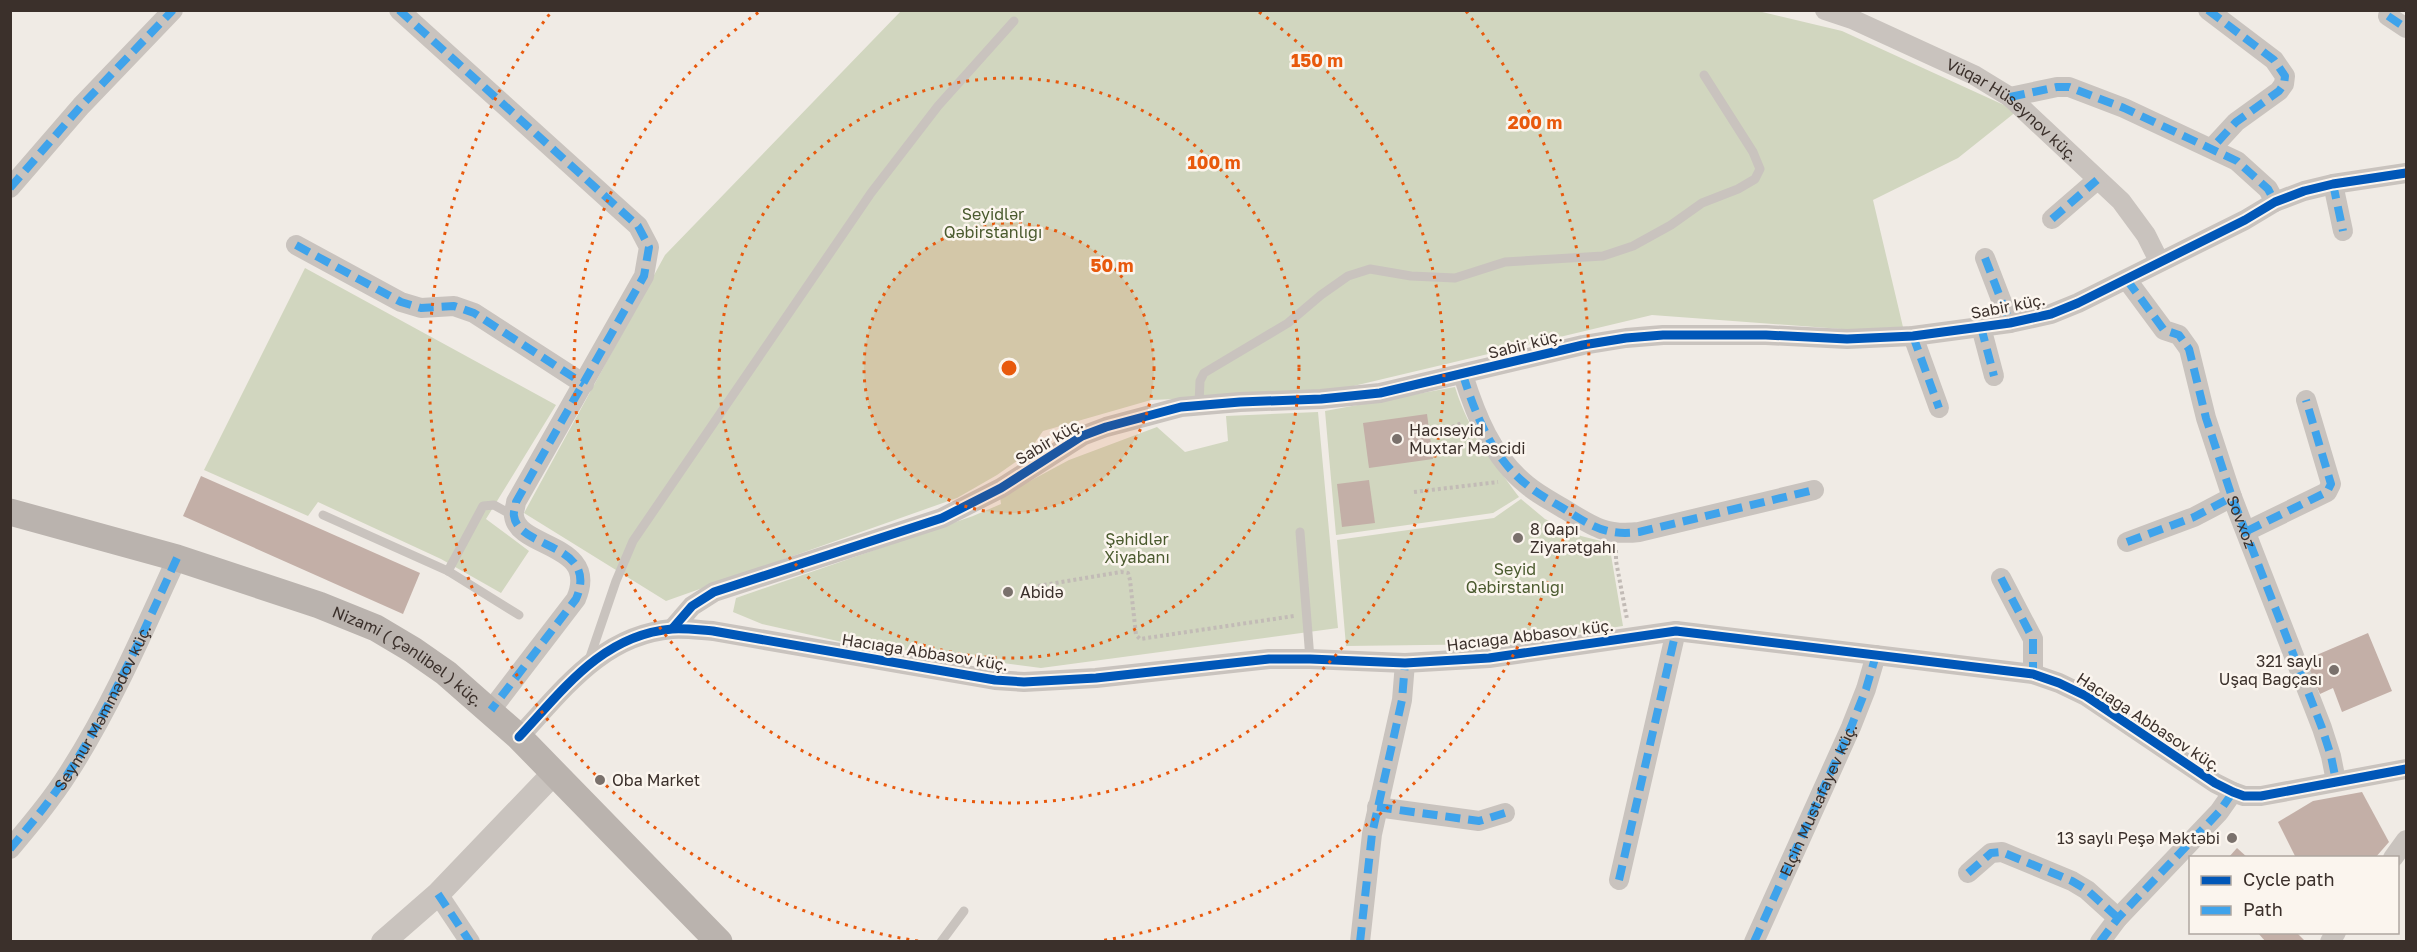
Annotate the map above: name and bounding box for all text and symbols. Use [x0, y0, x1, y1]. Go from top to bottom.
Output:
text: 150 m [1291, 49, 1343, 71]
street label: Vüqar Hüseynov küç. [1943, 54, 2082, 166]
text: 200 m [1508, 111, 1562, 133]
text: 100 m [1188, 151, 1240, 173]
park label: Seyidlər Qəbirstanlığı [944, 204, 1042, 242]
text: 50 m [1091, 254, 1133, 276]
street label: Sabir küç. [1969, 289, 2047, 323]
street label: Sabir küç. [1486, 325, 1564, 363]
centre of rings [999, 358, 1019, 378]
street label: Sabir küç. [1011, 413, 1087, 469]
place label: Hacıseyid Muxtar Məscidi [1409, 420, 1526, 458]
marker: Hacıseyid Muxtar Məscidi [1390, 432, 1404, 446]
street label: Sovxoz [2222, 493, 2261, 551]
place label: 8 Qapı Ziyarətgahı [1530, 519, 1616, 557]
park label: Şəhidlər Xiyabanı [1104, 529, 1170, 567]
marker: 8 Qapı Ziyarətgahı [1511, 531, 1525, 545]
park label: Seyid Qəbirstanlığı [1466, 559, 1564, 597]
place label: Abidə [1020, 582, 1064, 602]
marker: Abidə [1001, 585, 1015, 599]
street label: Nizami ( Çənlibel ) küç. [330, 601, 487, 711]
street label: Hacıağa Abbasov küç. [1445, 615, 1615, 655]
street label: Seymur Məmmədov küç. [50, 621, 155, 794]
street label: Hacıağa Abbasov küç. [840, 629, 1010, 675]
place label: 321 saylı Uşaq Bağçası [2219, 651, 2322, 689]
marker: 321 saylı Uşaq Bağçası [2327, 663, 2341, 677]
street label: Hacıağa Abbasov küç. [2073, 668, 2225, 776]
street label: Elçin Mustafayev küç. [1775, 720, 1861, 879]
place label: Oba Market [612, 770, 700, 790]
marker: Oba Market [593, 773, 607, 787]
place label: 13 saylı Peşə Məktəbi [2057, 828, 2220, 848]
marker: 13 saylı Peşə Məktəbi [2225, 831, 2239, 845]
legend [2189, 856, 2399, 934]
text: Cycle path [2243, 868, 2335, 890]
text: Path [2243, 898, 2283, 920]

